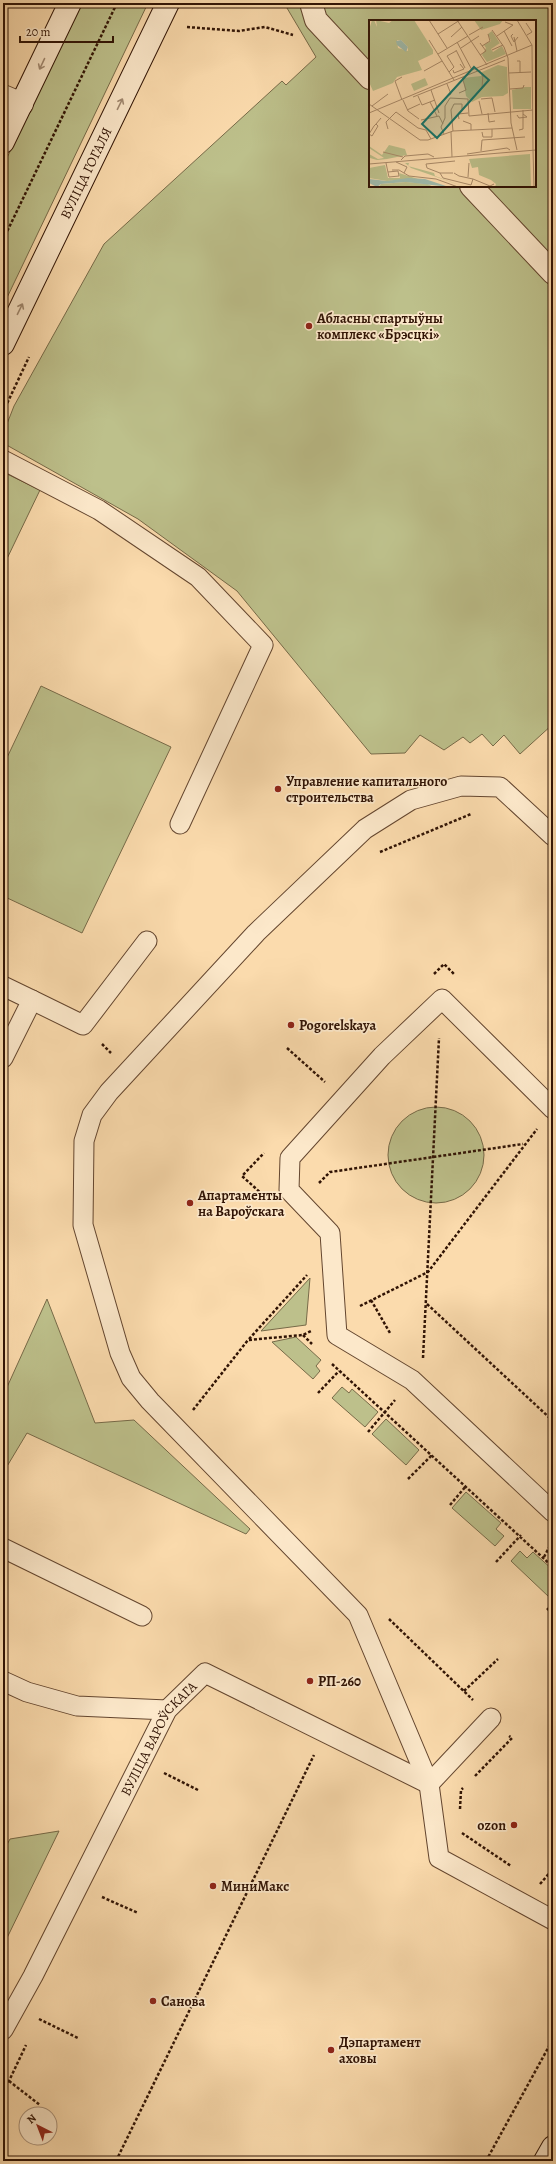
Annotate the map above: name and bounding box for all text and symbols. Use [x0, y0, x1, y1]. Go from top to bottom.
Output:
scale bar [20, 18, 113, 44]
inset map [369, 20, 536, 187]
text: 20 m [26, 24, 50, 40]
one-way arrow [38, 57, 45, 69]
one-way arrow [117, 98, 124, 110]
street label: ВУЛІЦА ГОГАЛЯ [56, 124, 116, 222]
one-way arrow [17, 303, 24, 315]
place label: Абласны спартыўны комплекс «Брэсцкі» [316, 309, 443, 344]
marker: Абласны спартыўны комплекс «Брэсцкі» [304, 321, 314, 331]
place label: Управление капитального строительства [286, 772, 447, 807]
marker: Управление капитального строительства [273, 784, 283, 794]
place label: Pogorelskaya [299, 1016, 376, 1035]
marker: Pogorelskaya [286, 1020, 296, 1030]
place label: Апартаменты на Вароўскага [197, 1186, 285, 1221]
marker: Апартаменты на Вароўскага [185, 1198, 195, 1208]
place label: РП-260 [318, 1672, 361, 1691]
marker: РП-260 [305, 1676, 315, 1686]
street label: ВУЛІЦА ВАРОЎСКАГА [116, 1677, 202, 1799]
place label: ozon [477, 1816, 506, 1835]
marker: ozon [509, 1820, 519, 1830]
place label: МиниМакс [221, 1877, 289, 1896]
marker: МиниМакс [208, 1881, 218, 1891]
place label: Санова [161, 1992, 206, 2011]
marker: Санова [148, 1996, 158, 2006]
place label: Дэпартамент аховы [339, 2033, 421, 2068]
marker: Дэпартамент аховы [326, 2045, 336, 2055]
north arrow [18, 2106, 58, 2146]
text: N [24, 2111, 40, 2127]

